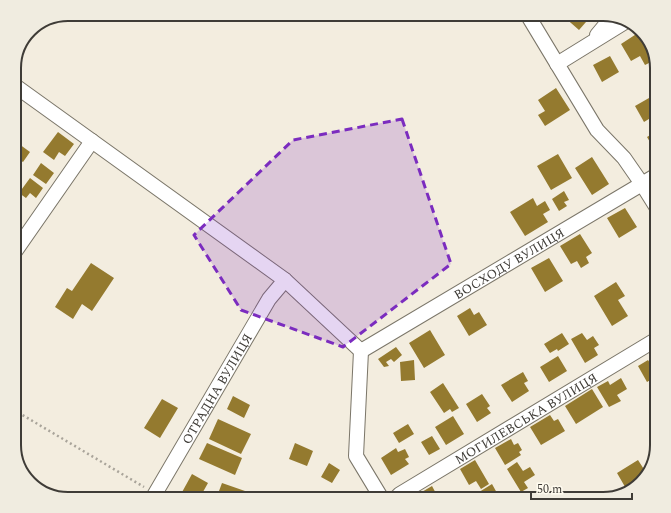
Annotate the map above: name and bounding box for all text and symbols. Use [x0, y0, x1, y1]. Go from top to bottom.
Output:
street label: ВОСХОДУ ВУЛИЦЯ [450, 223, 569, 305]
street label: ОТРАДНА ВУЛИЦЯ [177, 330, 258, 448]
street label: МОГИЛЕВСЬКА ВУЛИЦЯ [451, 368, 602, 470]
scale bar [531, 475, 632, 501]
text: 50 m [537, 480, 562, 499]

